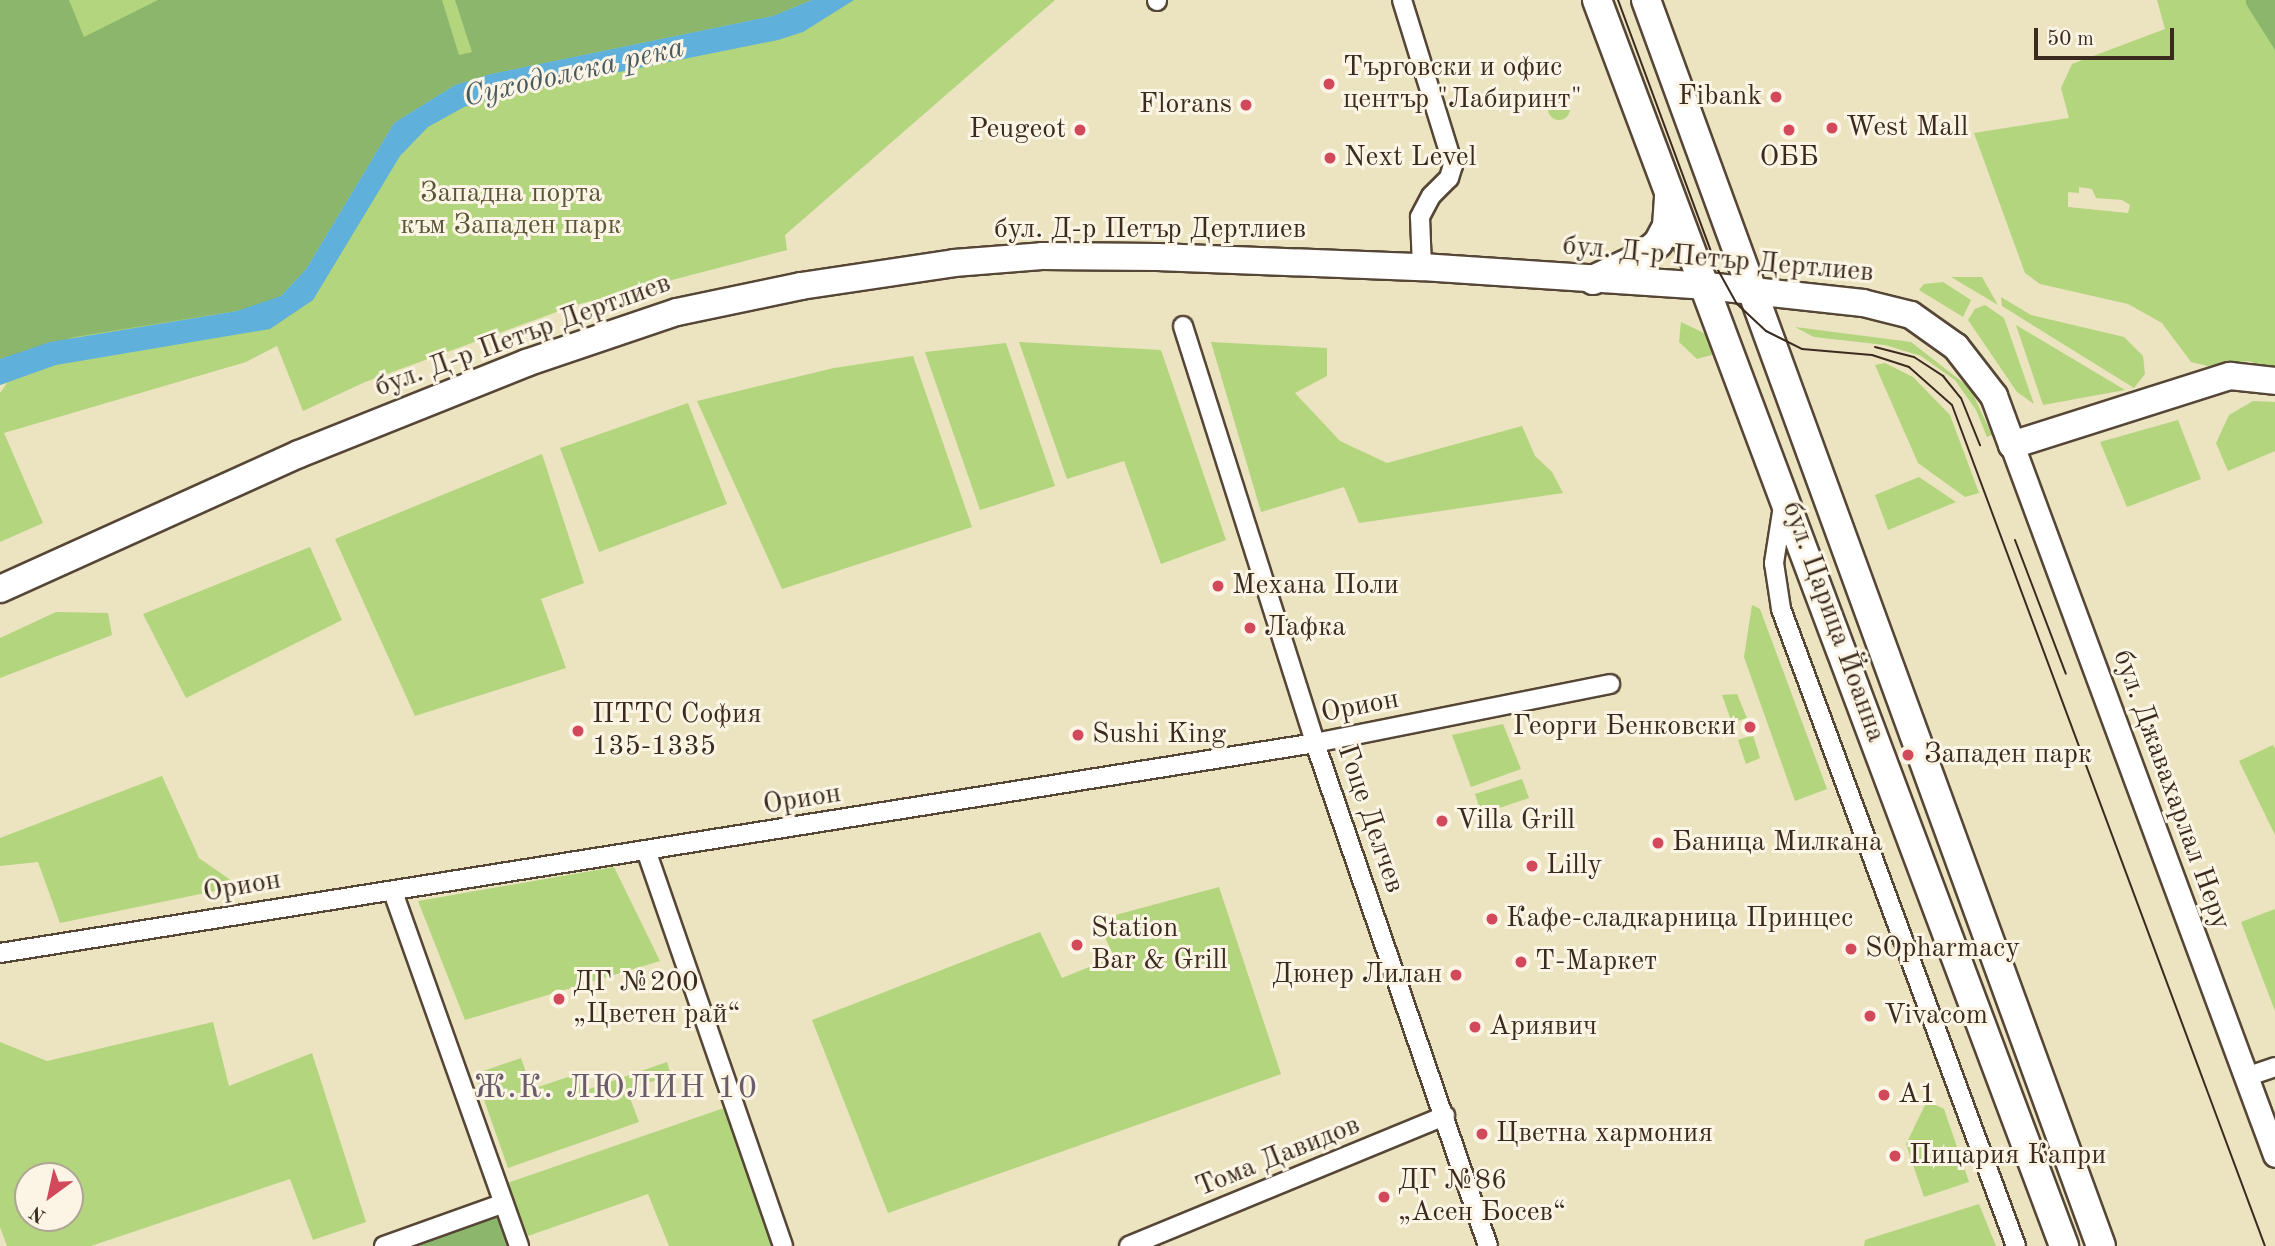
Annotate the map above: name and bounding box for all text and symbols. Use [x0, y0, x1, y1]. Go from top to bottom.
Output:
scale bar [2037, 14, 2177, 58]
text: 50 m [2047, 29, 2094, 50]
water label: Суходолска река [460, 30, 688, 116]
place label: Търговски и офис център "Лабиринт" [1343, 51, 1582, 117]
marker: Търговски и офис център "Лабиринт" [1321, 76, 1337, 92]
place label: Fibank [1678, 80, 1762, 114]
place label: Florans [1139, 88, 1232, 122]
marker: Fibank [1768, 89, 1784, 105]
marker: Florans [1238, 97, 1254, 113]
place label: West Mall [1846, 111, 1968, 145]
place label: Peugeot [969, 113, 1066, 147]
marker: West Mall [1824, 120, 1840, 136]
marker: Peugeot [1072, 122, 1088, 138]
marker: ОББ [1781, 122, 1797, 138]
place label: Next Level [1344, 141, 1476, 175]
place label: ОББ [1759, 141, 1819, 175]
marker: Next Level [1322, 150, 1338, 166]
park label: Западна порта към Западен парк [401, 177, 621, 243]
street label: бул. Д-р Петър Дертлиев [994, 213, 1306, 247]
street label: бул. Д-р Петър Дертлиев [1561, 230, 1875, 290]
street label: бул. Д-р Петър Дертлиев [371, 267, 675, 405]
street label: бул. Царица Йоанна [1774, 497, 1892, 747]
place label: Механа Поли [1232, 569, 1399, 603]
marker: Механа Поли [1210, 578, 1226, 594]
place label: Лафка [1264, 611, 1346, 645]
marker: Лафка [1242, 620, 1258, 636]
street label: бул. Джавахарлал Неру [2105, 646, 2237, 934]
street label: Орион [1318, 683, 1402, 731]
place label: ПТТС София 135-1335 [592, 698, 762, 764]
place label: Георги Бенковски [1513, 710, 1736, 744]
place label: Sushi King [1092, 718, 1226, 752]
marker: Георги Бенковски [1742, 719, 1758, 735]
marker: ПТТС София 135-1335 [570, 723, 586, 739]
marker: Sushi King [1070, 727, 1086, 743]
place label: Западен парк [1924, 738, 2092, 772]
street label: Гоце Делчев [1329, 741, 1411, 897]
marker: Западен парк [1898, 745, 1918, 765]
street label: Орион [761, 777, 843, 823]
place label: Villa Grill [1456, 804, 1575, 838]
marker: Villa Grill [1434, 813, 1450, 829]
place label: Баница Милкана [1672, 826, 1883, 860]
marker: Баница Милкана [1650, 835, 1666, 851]
place label: Lilly [1546, 849, 1602, 883]
marker: Lilly [1524, 858, 1540, 874]
street label: Орион [200, 864, 284, 910]
place label: Кафе-сладкарница Принцес [1506, 902, 1853, 936]
marker: Кафе-сладкарница Принцес [1484, 911, 1500, 927]
place label: Station Bar & Grill [1091, 912, 1228, 978]
place label: SOpharmacy [1865, 932, 2020, 966]
marker: Station Bar & Grill [1069, 937, 1085, 953]
marker: SOpharmacy [1843, 941, 1859, 957]
place label: Т-Маркет [1535, 945, 1657, 979]
marker: Т-Маркет [1513, 954, 1529, 970]
place label: Дюнер Лилан [1272, 958, 1442, 992]
place label: ДГ №200 „Цветен рай“ [573, 966, 740, 1032]
marker: Дюнер Лилан [1448, 967, 1464, 983]
marker: ДГ №200 „Цветен рай“ [551, 991, 567, 1007]
place label: Vivacom [1884, 999, 1988, 1033]
marker: Vivacom [1862, 1008, 1878, 1024]
place label: Ариявич [1489, 1010, 1597, 1044]
marker: Ариявич [1467, 1019, 1483, 1035]
district label: Ж.К. ЛЮЛИН 10 [475, 1070, 757, 1108]
place label: A1 [1898, 1078, 1936, 1112]
marker: A1 [1876, 1087, 1892, 1103]
street label: Тома Давидов [1191, 1109, 1365, 1205]
place label: Цветна хармония [1496, 1117, 1713, 1151]
marker: Цветна хармония [1474, 1126, 1490, 1142]
place label: Пицария Капри [1909, 1139, 2106, 1173]
marker: Пицария Капри [1887, 1148, 1903, 1164]
north arrow [14, 1162, 84, 1232]
place label: ДГ №86 „Асен Босев“ [1398, 1164, 1566, 1230]
marker: ДГ №86 „Асен Босев“ [1376, 1189, 1392, 1205]
text: N [27, 1201, 50, 1225]

